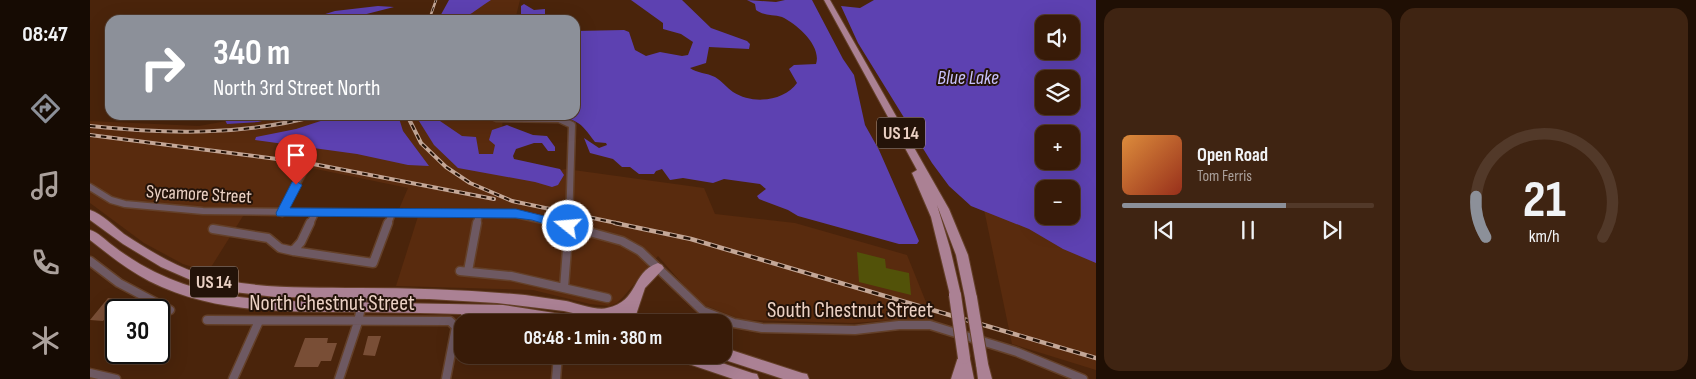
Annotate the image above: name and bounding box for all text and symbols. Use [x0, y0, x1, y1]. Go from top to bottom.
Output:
map controls [1035, 15, 1080, 225]
button: sound [1035, 15, 1080, 60]
text: 08:47 [22, 21, 68, 48]
text: 340 m [213, 32, 290, 75]
icon: right [130, 35, 195, 100]
water label: Blue Lake [937, 66, 999, 90]
button: layers [1035, 70, 1080, 115]
text: North 3rd Street North [213, 75, 380, 102]
icon: directions [28, 91, 63, 126]
road number: US 14 [877, 118, 925, 148]
button: + [1035, 125, 1080, 170]
pin [275, 134, 317, 185]
icon: arrive [282, 141, 310, 169]
text: Open Road [1197, 144, 1268, 167]
text: Tom Ferris [1197, 167, 1252, 186]
icon: music [28, 168, 63, 203]
text: 21 [1522, 169, 1566, 232]
street label: Sycamore Street [145, 180, 253, 209]
button: − [1035, 180, 1080, 225]
position arrow [541, 199, 593, 251]
icon: previous [1150, 216, 1178, 244]
icon: pause [1234, 216, 1262, 244]
icon: next [1318, 216, 1346, 244]
text: km/h [1529, 226, 1559, 247]
icon: phone [28, 245, 63, 280]
road number: US 14 [190, 266, 238, 298]
street label: North Chestnut Street [249, 290, 415, 317]
street label: South Chestnut Street [767, 297, 933, 324]
speed limit sign: 30 [105, 299, 170, 364]
icon: climate [28, 323, 63, 358]
text: 08:48 · 1 min · 380 m [524, 327, 662, 350]

